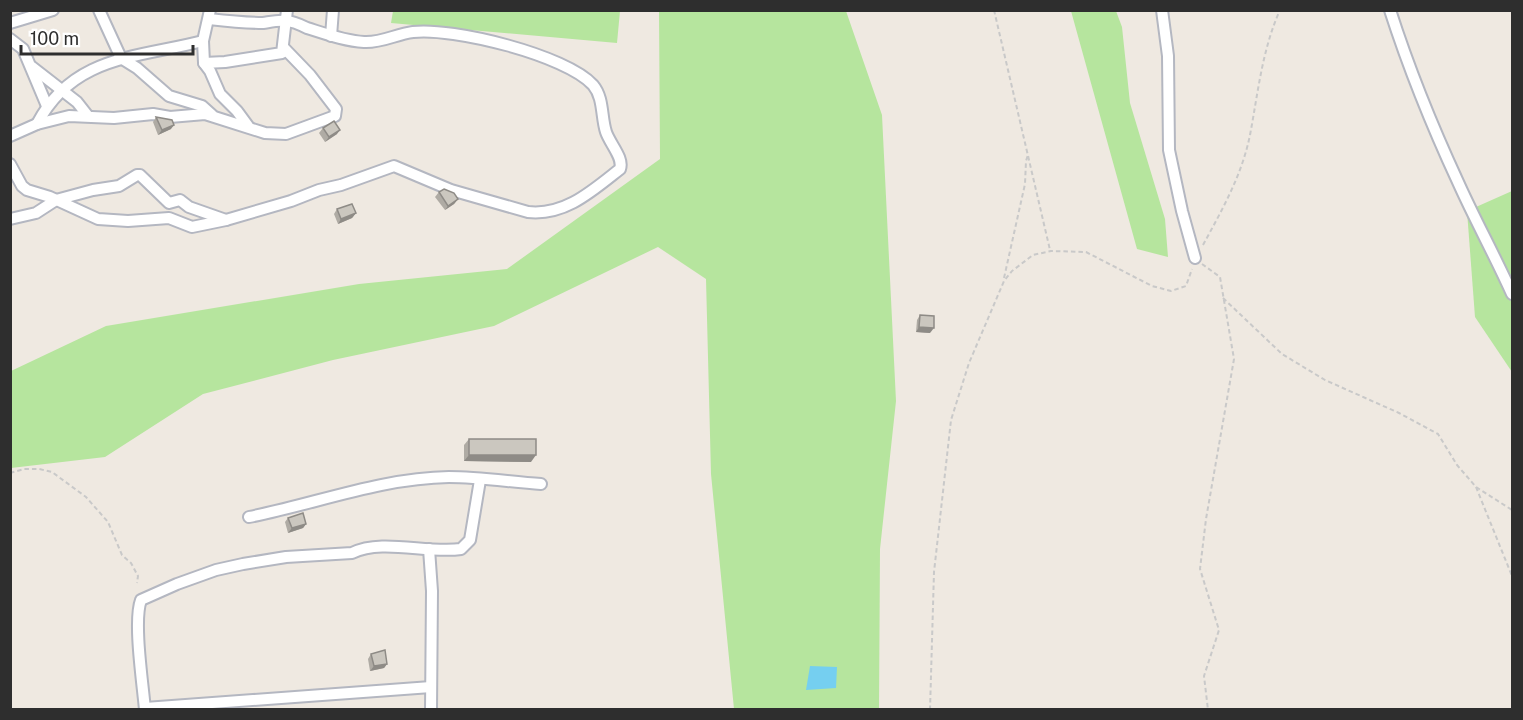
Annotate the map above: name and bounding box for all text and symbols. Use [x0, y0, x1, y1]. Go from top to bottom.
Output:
scale bar [21, 18, 194, 56]
text: 100 m [30, 28, 79, 49]

